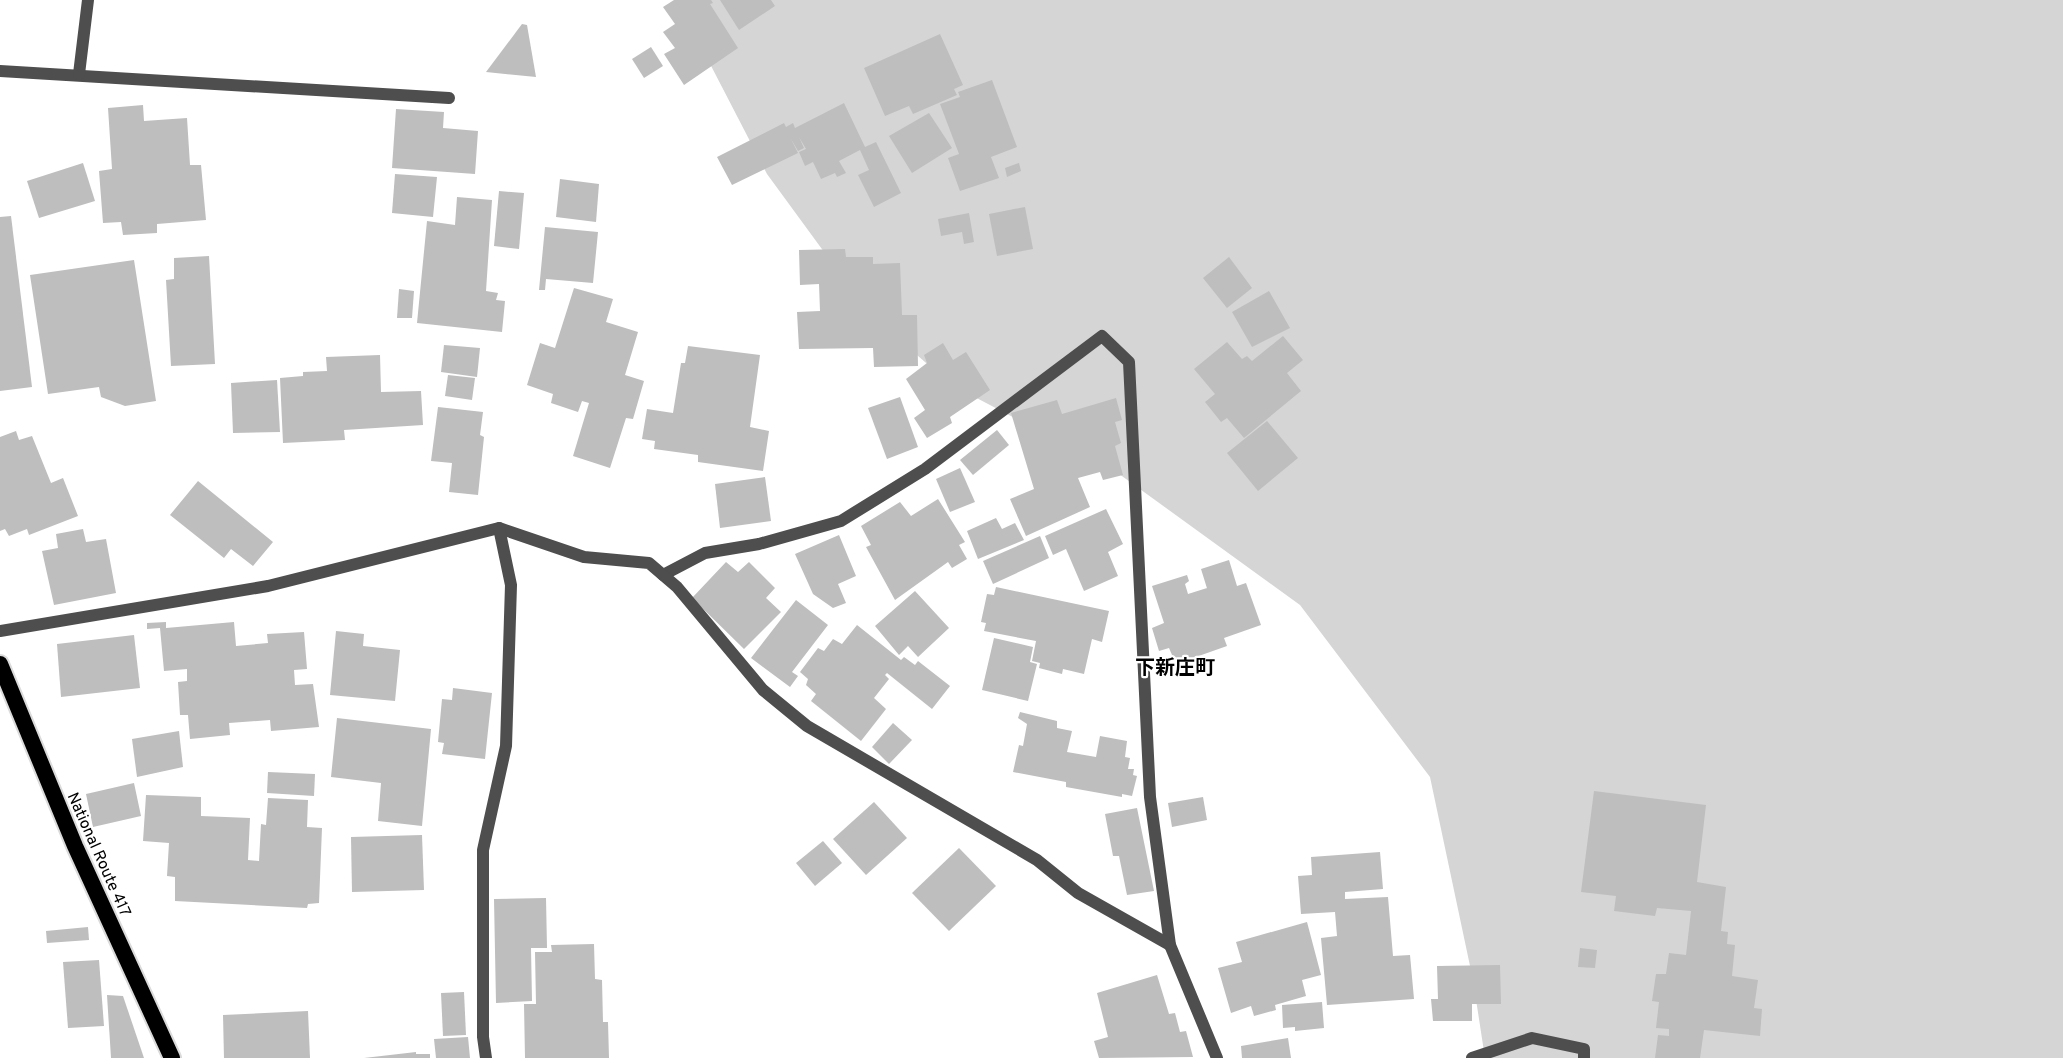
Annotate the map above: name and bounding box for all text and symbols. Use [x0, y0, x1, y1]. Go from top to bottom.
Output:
district label: 下新庄町 [1135, 656, 1215, 682]
street label: National Route 417 [62, 790, 135, 920]

